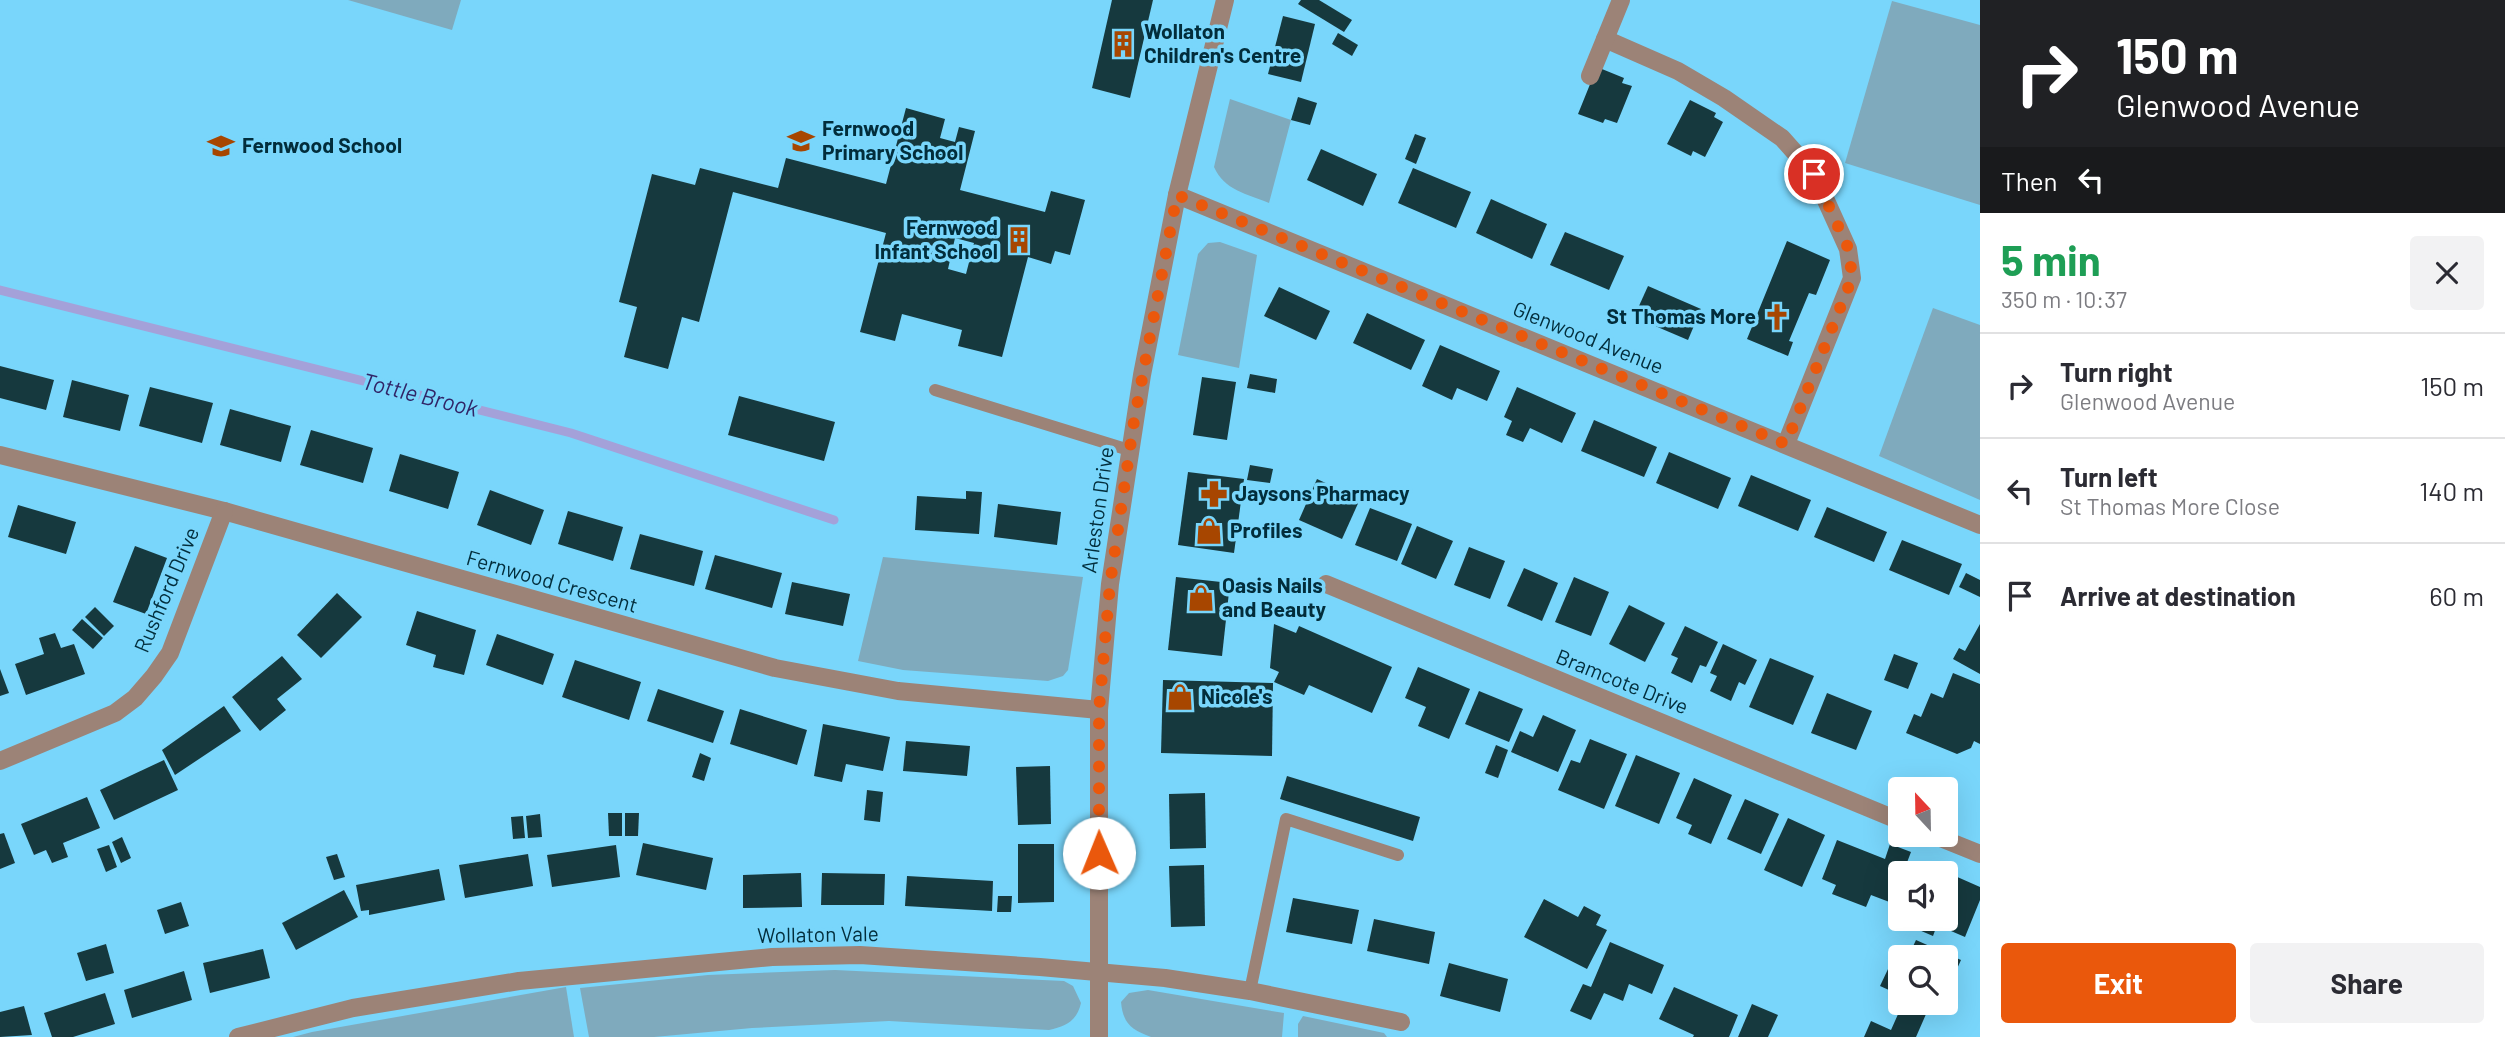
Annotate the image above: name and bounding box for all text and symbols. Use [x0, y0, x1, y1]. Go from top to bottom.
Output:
place label: Wollaton Children's Centre [1144, 18, 1301, 67]
text: 150 m [2116, 25, 2238, 84]
icon: right [2001, 28, 2092, 119]
building icon: Wollaton Children's Centre [1108, 29, 1138, 59]
text: Glenwood Avenue [2116, 85, 2360, 123]
place label: Fernwood Primary School [822, 115, 963, 164]
school or university icon: Fernwood Primary School [786, 126, 816, 156]
school or university icon: Fernwood School [206, 131, 236, 161]
place label: Fernwood School [242, 132, 402, 157]
pin [1784, 144, 1844, 204]
icon: arrive [1795, 155, 1833, 193]
icon: left [2072, 161, 2110, 199]
text: Then [2001, 165, 2058, 196]
place label: Fernwood Infant School [875, 214, 998, 263]
building icon: Fernwood Infant School [1004, 225, 1034, 255]
text: 5 min [2001, 234, 2101, 284]
button: close [2410, 236, 2484, 310]
text: 350 m · 10:37 [2001, 285, 2127, 313]
street label: Glenwood Avenue [1510, 295, 1667, 378]
church icon: St Thomas More [1762, 302, 1792, 332]
place label: St Thomas More [1607, 303, 1756, 328]
text: Turn right [2060, 356, 2173, 387]
water label: Tottle Brook [359, 366, 481, 422]
icon: right [2001, 367, 2039, 405]
text: 150 m [2420, 370, 2484, 401]
text: Glenwood Avenue [2060, 387, 2235, 415]
street label: Arleston Drive [1075, 445, 1118, 575]
text: Turn left [2060, 461, 2158, 492]
icon: left [2001, 472, 2039, 510]
text: 140 m [2419, 475, 2484, 506]
pharmacy icon: Jaysons Pharmacy [1199, 479, 1229, 509]
place label: Jaysons Pharmacy [1235, 480, 1410, 505]
text: St Thomas More Close [2060, 492, 2280, 520]
shop icon: Profiles [1194, 516, 1224, 546]
place label: Profiles [1230, 517, 1302, 542]
street label: Rushford Drive [128, 523, 203, 656]
street label: Fernwood Crescent [464, 544, 641, 617]
place label: Oasis Nails and Beauty [1222, 572, 1326, 621]
icon: arrive [2001, 577, 2039, 615]
text: Arrive at destination [2060, 580, 2296, 611]
text: 60 m [2429, 580, 2484, 611]
shop icon: Oasis Nails and Beauty [1186, 583, 1216, 613]
street label: Bramcote Drive [1553, 643, 1692, 718]
shop icon: Nicole's [1165, 682, 1195, 712]
place label: Nicole's [1201, 683, 1272, 708]
north arrow [1888, 777, 1958, 847]
map controls [1888, 777, 1958, 1015]
position arrow [1062, 816, 1136, 890]
button: sound [1888, 861, 1958, 931]
street label: Wollaton Vale [757, 920, 879, 947]
button: Exit [2001, 943, 2236, 1023]
button: Share [2250, 943, 2484, 1023]
button: search [1888, 945, 1958, 1015]

